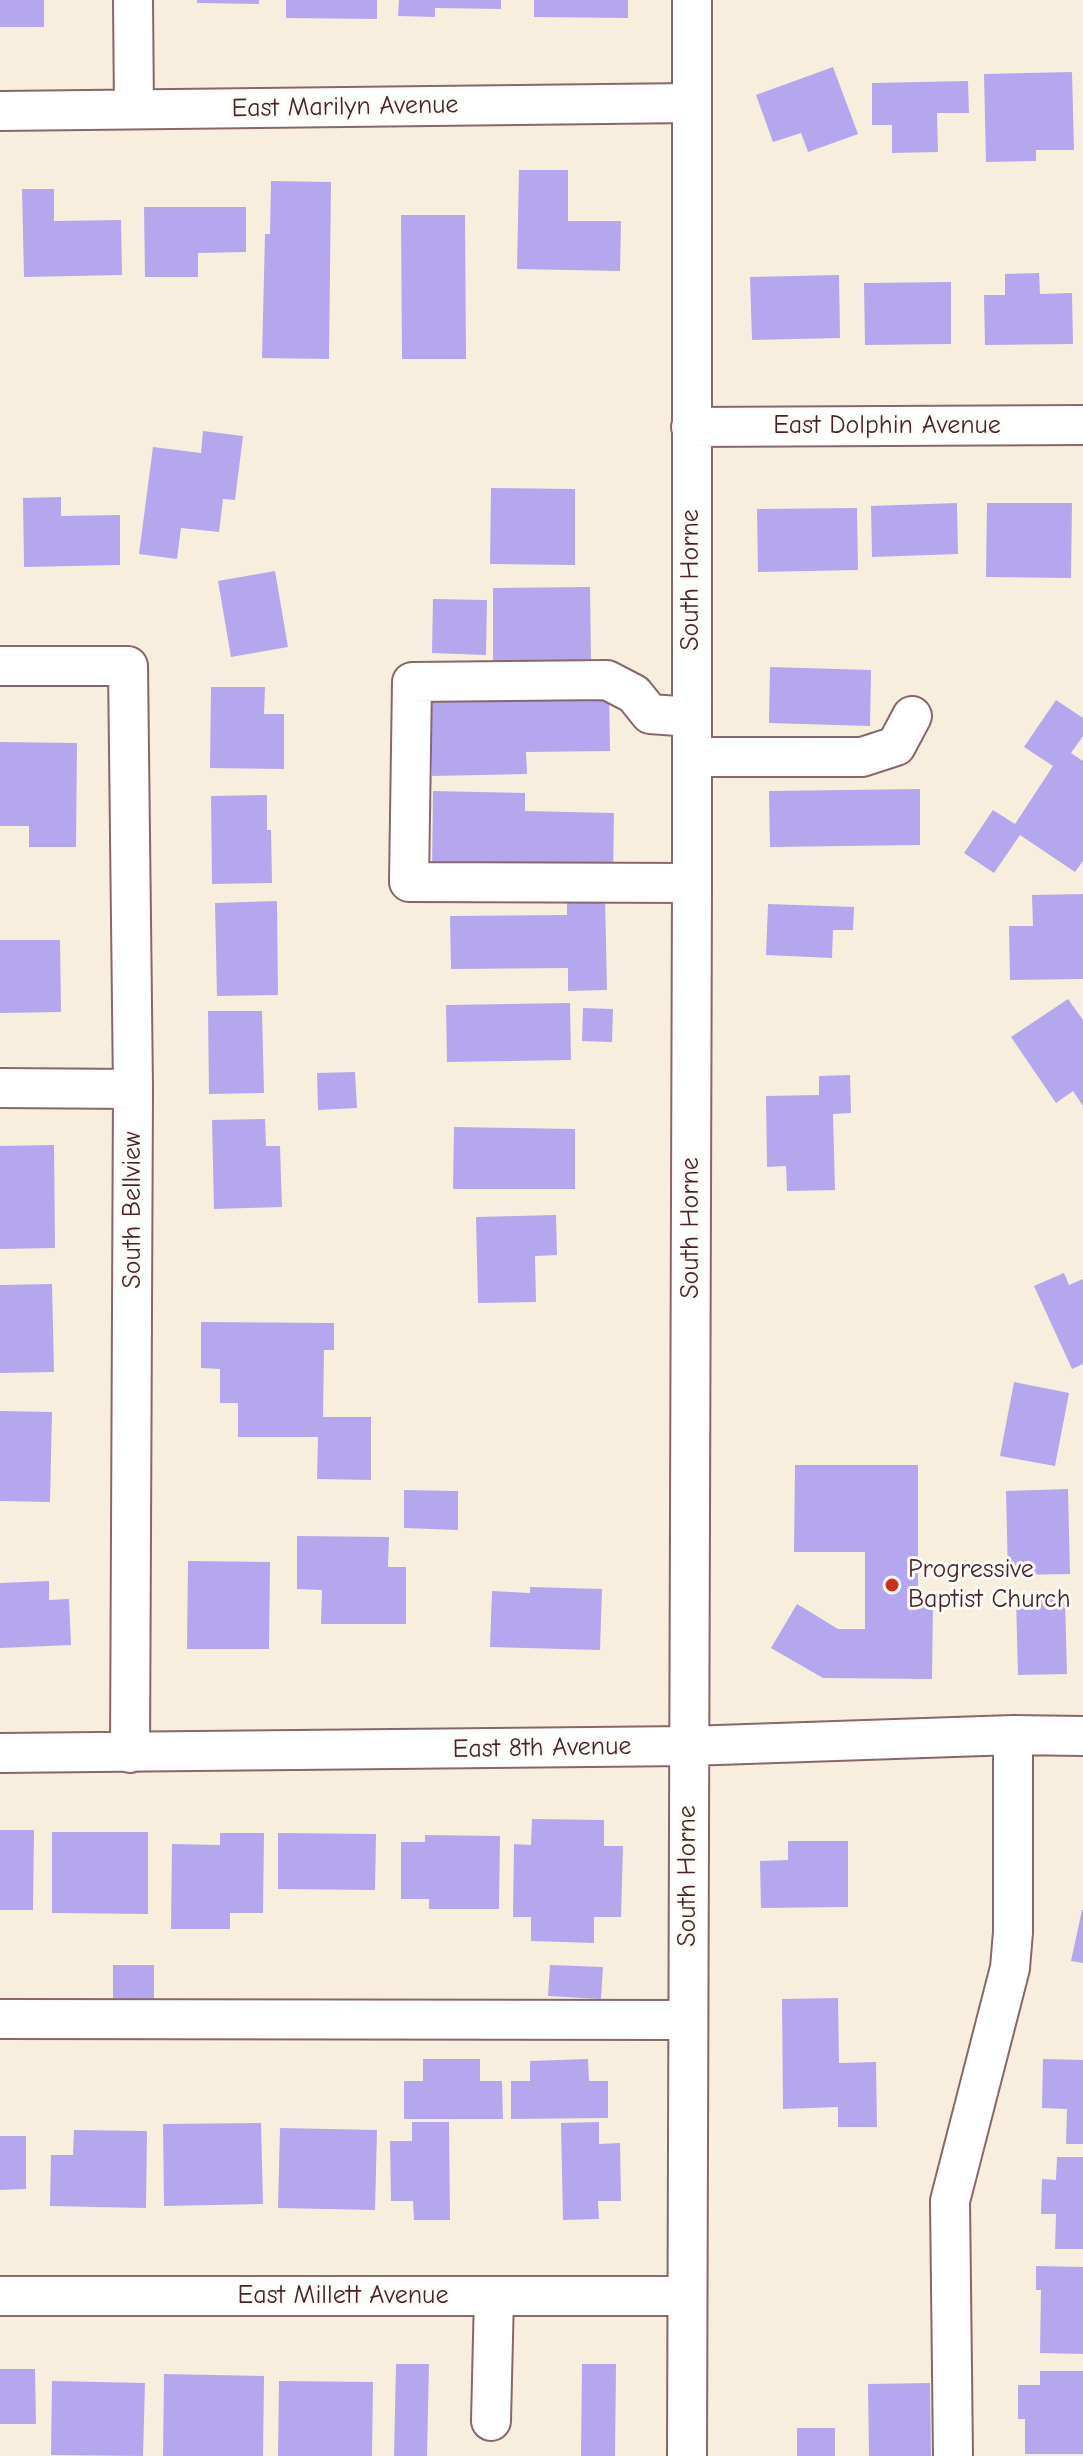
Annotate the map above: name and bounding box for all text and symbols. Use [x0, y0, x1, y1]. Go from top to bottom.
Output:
street label: East Marilyn Avenue [231, 89, 459, 125]
street label: East Dolphin Avenue [773, 410, 1001, 442]
street label: South Horne [675, 509, 707, 651]
street label: South Bellview [117, 1131, 149, 1289]
street label: South Horne [675, 1157, 707, 1299]
place label: Progressive Baptist Church [908, 1554, 1071, 1616]
marker: Progressive Baptist Church [883, 1576, 901, 1594]
street label: East 8th Avenue [452, 1731, 632, 1765]
street label: South Horne [672, 1805, 704, 1947]
street label: East Millett Avenue [238, 2280, 448, 2312]

